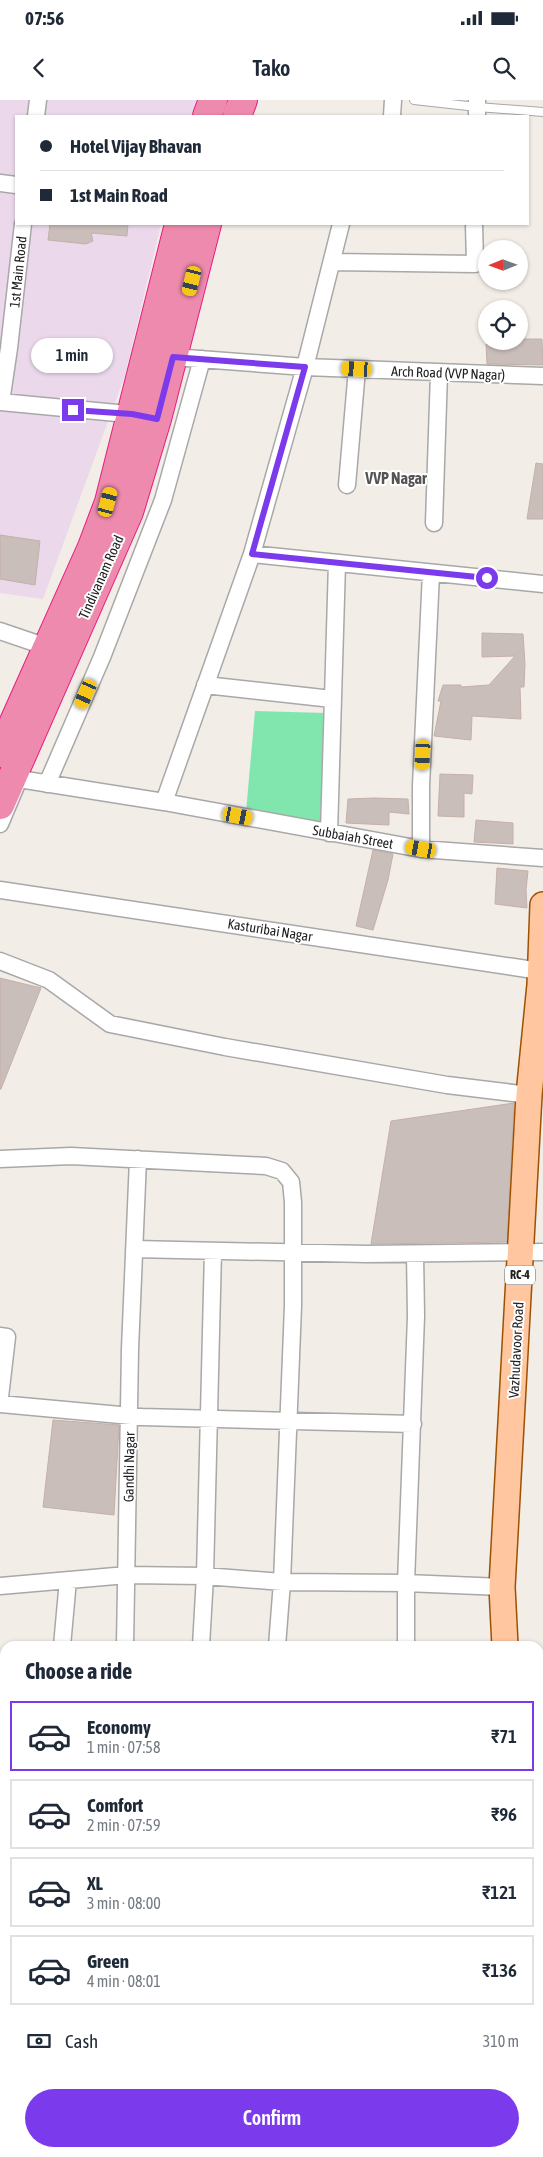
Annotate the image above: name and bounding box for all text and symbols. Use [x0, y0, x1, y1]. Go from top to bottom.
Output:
text: 07:56 [25, 7, 64, 29]
icon: back [25, 54, 53, 82]
icon: search [490, 54, 518, 82]
text: Tako [253, 55, 290, 81]
text: Hotel Vijay Bhavan [70, 135, 202, 157]
text: 1st Main Road [70, 184, 168, 206]
street label: 1st Main Road [6, 235, 30, 309]
north arrow [478, 240, 528, 290]
map controls [478, 240, 528, 350]
car [181, 265, 202, 297]
button: locate [478, 300, 528, 350]
callout: 1 min [32, 338, 114, 372]
text: 1 min [56, 346, 88, 364]
car [341, 361, 372, 377]
street label: Arch Road (VVP Nagar) [391, 363, 505, 383]
route end [62, 399, 84, 421]
district label: VVP Nagar [364, 469, 427, 487]
car [96, 486, 119, 518]
street label: Tindivanam Road [75, 533, 127, 621]
route start [476, 567, 498, 589]
car [73, 677, 98, 711]
car [414, 740, 431, 770]
car [221, 806, 254, 826]
street label: Subbaiah Street [311, 822, 395, 852]
car [404, 839, 437, 859]
street label: Kasturibai Nagar [226, 915, 314, 945]
road number: RC-4 [505, 1266, 535, 1284]
street label: Vazhudavoor Road [505, 1302, 527, 1398]
street label: Gandhi Nagar [120, 1431, 138, 1502]
text: Choose a ride [25, 1658, 132, 1684]
icon: car [27, 1714, 72, 1759]
text: Economy [87, 1716, 151, 1738]
text: ₹71 [491, 1725, 517, 1747]
text: 1 min · 07:58 [87, 1738, 160, 1756]
icon: car [27, 1792, 72, 1837]
text: Comfort [87, 1794, 143, 1816]
text: ₹96 [491, 1803, 517, 1825]
text: 2 min · 07:59 [87, 1816, 160, 1834]
icon: car [27, 1870, 72, 1915]
text: XL [87, 1872, 103, 1894]
text: ₹121 [482, 1881, 517, 1903]
text: 3 min · 08:00 [87, 1894, 161, 1912]
icon: car [27, 1948, 72, 1993]
text: Green [87, 1950, 129, 1972]
text: ₹136 [482, 1959, 517, 1981]
text: 4 min · 08:01 [87, 1972, 161, 1990]
icon: cash [25, 2027, 53, 2055]
text: Cash [65, 2030, 98, 2052]
text: 310 m [483, 2032, 519, 2050]
button: Confirm [25, 2089, 519, 2147]

